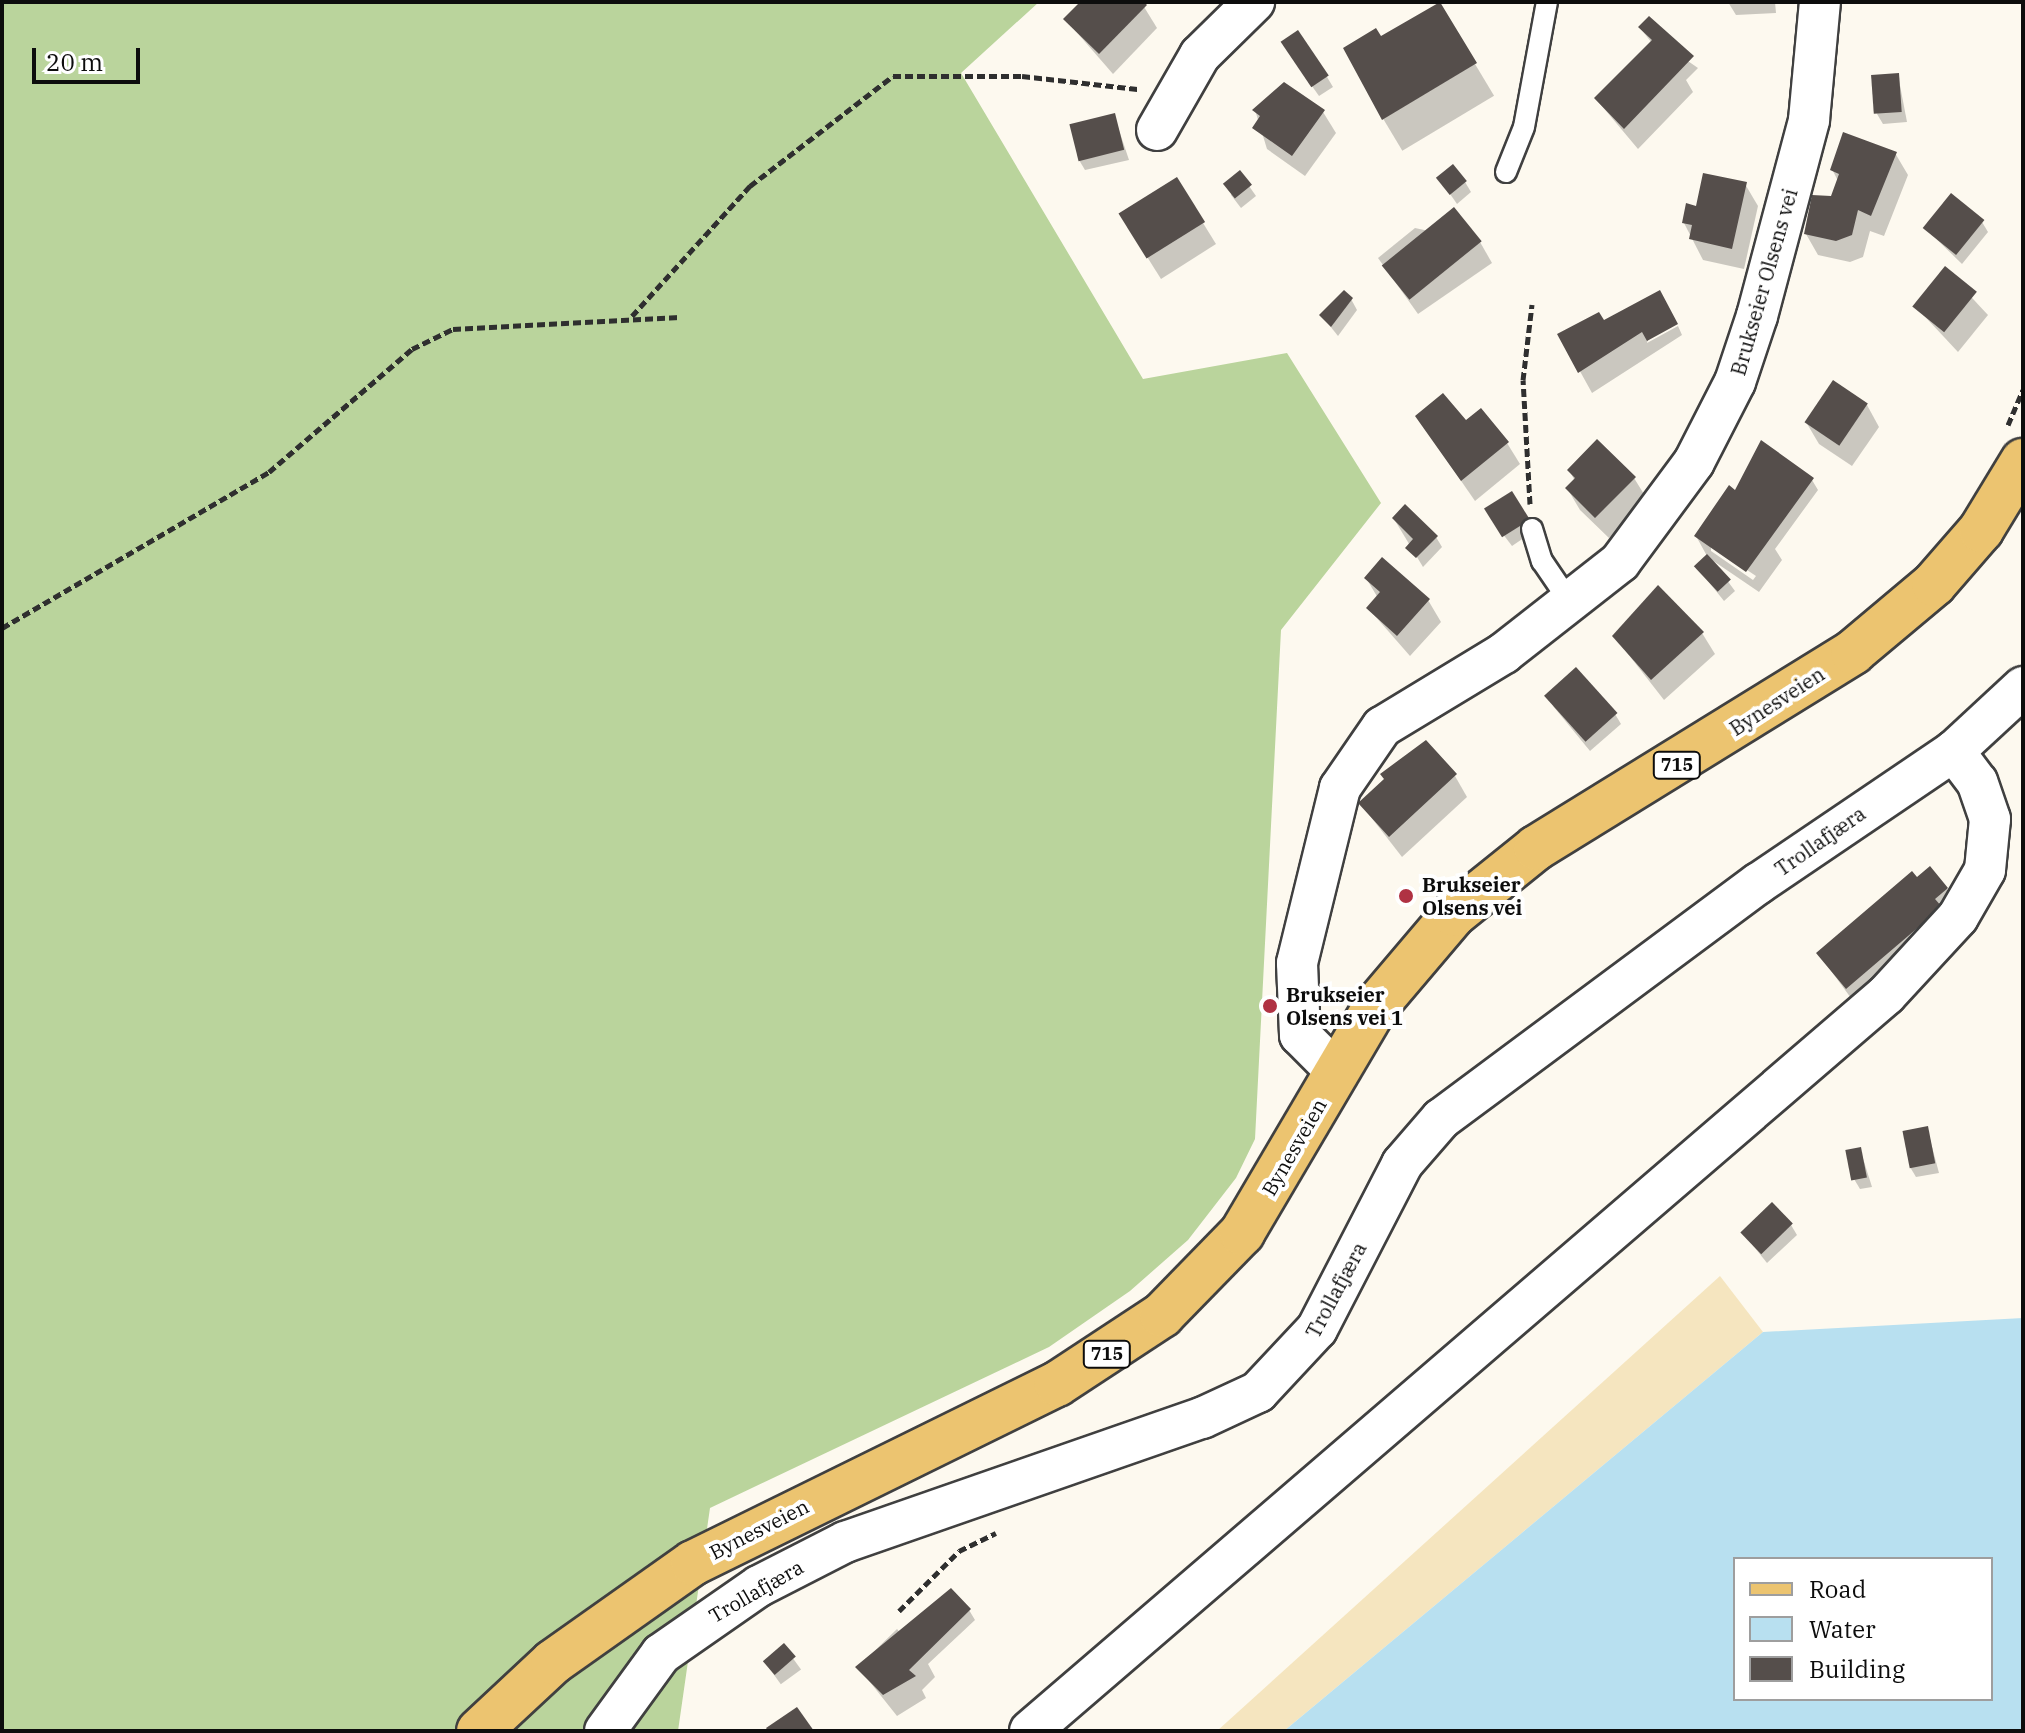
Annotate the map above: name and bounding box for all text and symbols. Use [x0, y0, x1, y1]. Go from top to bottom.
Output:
scale bar [36, 32, 144, 82]
text: 20 m [46, 46, 103, 78]
street label: Brukseier Olsens vei [1726, 186, 1802, 378]
street label: Bynesveien [1725, 662, 1829, 740]
road number: 715 [1651, 751, 1703, 779]
street label: Trollafjæra [1770, 801, 1870, 881]
place label: Brukseier Olsens vei [1422, 872, 1522, 919]
marker: Brukseier Olsens vei [1397, 887, 1415, 905]
place label: Brukseier Olsens vei 1 [1286, 982, 1403, 1029]
marker: Brukseier Olsens vei 1 [1261, 997, 1279, 1015]
street label: Bynesveien [1257, 1094, 1331, 1200]
street label: Trollafjæra [1301, 1238, 1371, 1342]
road number: 715 [1081, 1340, 1133, 1368]
street label: Bynesveien [705, 1494, 813, 1564]
street label: Trollafjæra [705, 1554, 807, 1628]
legend [1733, 1557, 1993, 1701]
text: Road [1809, 1573, 1866, 1605]
text: Water [1809, 1613, 1876, 1645]
text: Building [1809, 1653, 1905, 1685]

